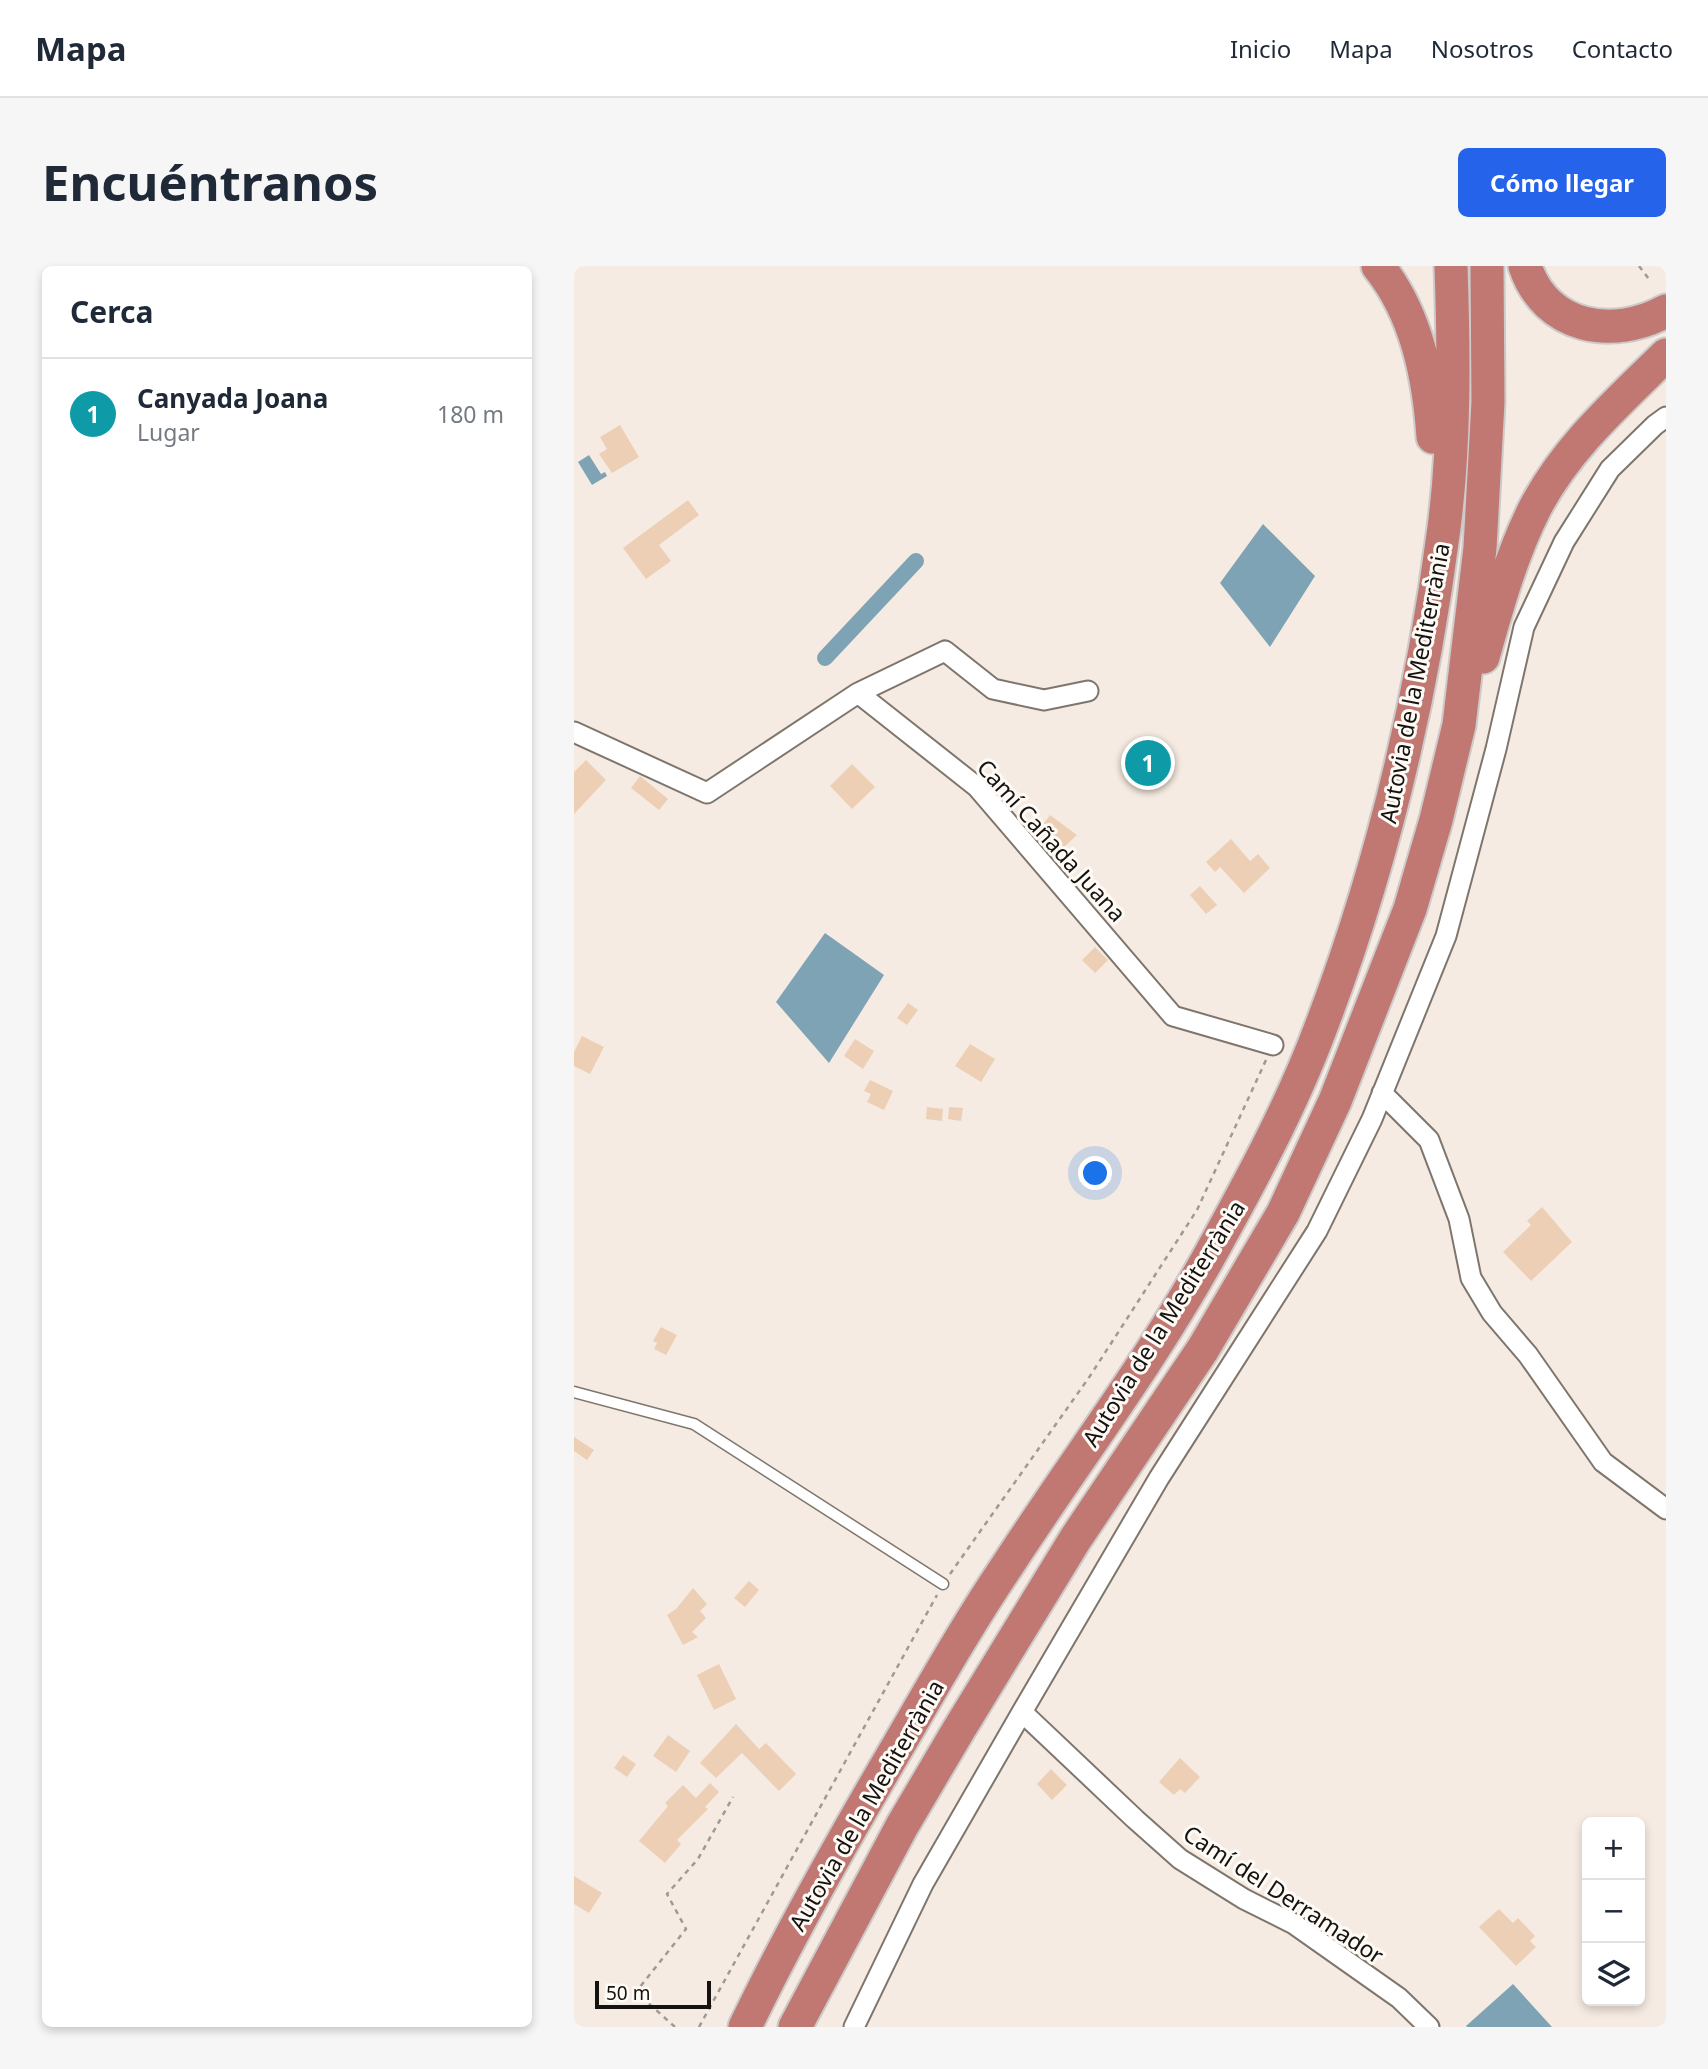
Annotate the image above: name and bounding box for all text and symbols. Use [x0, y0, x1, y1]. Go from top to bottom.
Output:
text: Mapa [35, 26, 127, 71]
text: Inicio [1230, 32, 1291, 65]
text: Mapa [1329, 32, 1393, 65]
text: Nosotros [1431, 32, 1534, 65]
text: Contacto [1572, 32, 1673, 65]
button: Cómo llegar [1458, 148, 1666, 217]
text: Encuéntranos [42, 149, 378, 215]
text: Cerca [70, 291, 153, 332]
text: Canyada Joana [137, 380, 328, 416]
text: 1 [86, 398, 100, 430]
text: 180 m [437, 398, 504, 430]
text: Lugar [137, 416, 200, 448]
street label: Autovia de la Mediterrània [1371, 540, 1457, 826]
pin: 1 [1125, 737, 1171, 789]
street label: Camí Cañada Juana [970, 752, 1134, 928]
your location [1078, 1156, 1112, 1190]
street label: Autovia de la Mediterrània [1074, 1194, 1252, 1452]
street label: Autovia de la Mediterrània [781, 1674, 951, 1936]
street label: Camí del Derramador [1178, 1817, 1391, 1971]
map controls [1582, 1817, 1645, 2006]
button: + [1582, 1817, 1645, 1880]
button: − [1582, 1880, 1645, 1943]
button: layers [1582, 1943, 1645, 2006]
scale bar [595, 1978, 710, 2010]
text: 50 m [606, 1980, 650, 2006]

